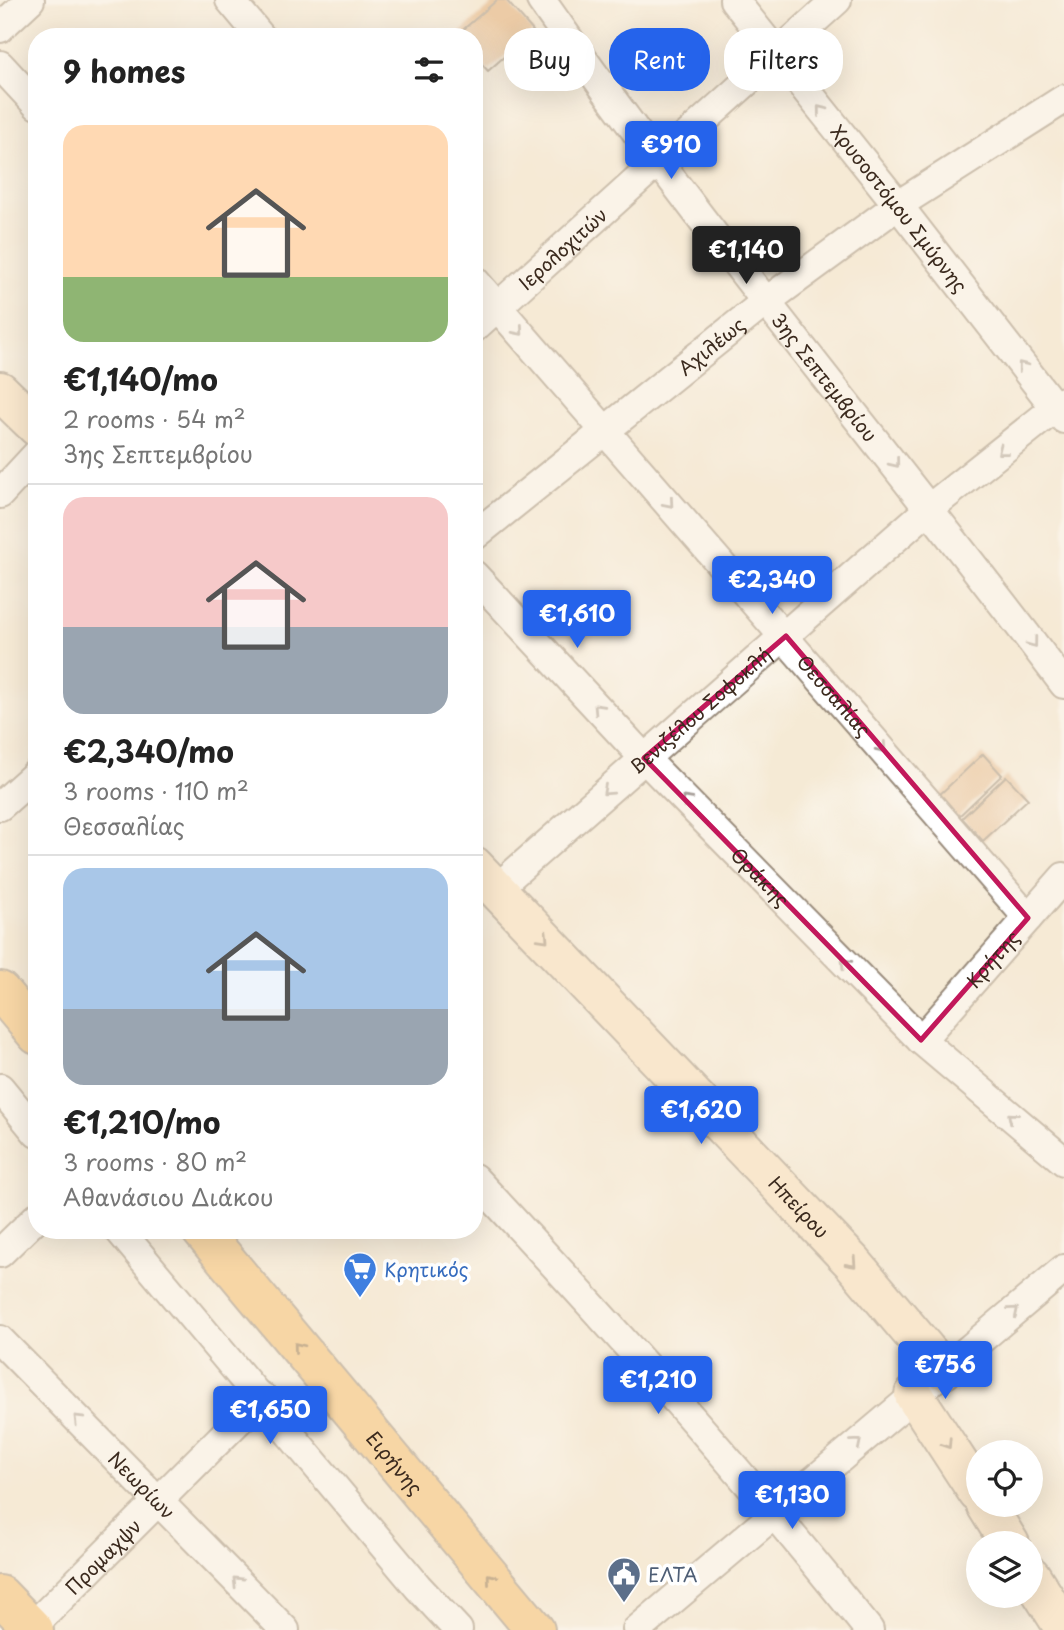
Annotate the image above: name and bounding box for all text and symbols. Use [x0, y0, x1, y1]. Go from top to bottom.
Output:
chip: Buy [504, 28, 595, 91]
chip: Rent [609, 28, 710, 91]
chip: Filters [724, 28, 843, 91]
text: 9 homes [63, 48, 185, 93]
icon: filters [410, 51, 448, 89]
one-way arrow [817, 105, 829, 118]
street label: Χρυσοστόμου Σμύρνης [825, 118, 975, 298]
pin: €910 [630, 122, 712, 181]
text: €910 [641, 126, 701, 161]
icon: home [193, 170, 319, 296]
street label: Ιερολοχιτών [512, 201, 613, 296]
pin: €1,140 [689, 226, 803, 286]
text: €1,140 [708, 231, 784, 266]
street label: 3ης Σεπτεμβρίου [765, 307, 884, 447]
street label: Αχιλέως [671, 310, 750, 381]
one-way arrow [511, 323, 523, 336]
text: €1,140/mo [63, 356, 218, 401]
one-way arrow [1018, 361, 1030, 373]
text: 2 rooms · 54 m² [63, 401, 246, 436]
text: 3ης Σεπτεμβρίου [63, 436, 253, 471]
one-way arrow [997, 443, 1010, 455]
one-way arrow [886, 456, 899, 468]
one-way arrow [661, 494, 673, 507]
icon: home [193, 542, 319, 668]
pin: €2,340 [715, 556, 829, 616]
text: €2,340 [728, 561, 816, 596]
pin: €1,610 [520, 590, 634, 650]
text: €1,610 [539, 595, 615, 630]
one-way arrow [1025, 636, 1038, 648]
street label: Βενιζέλου Σοφοκλή [623, 640, 777, 780]
street label: Θεσσαλίας [791, 648, 878, 743]
one-way arrow [593, 703, 606, 716]
text: €2,340/mo [63, 728, 234, 773]
one-way arrow [874, 740, 886, 753]
text: 3 rooms · 110 m² [63, 773, 249, 808]
one-way arrow [602, 783, 615, 795]
one-way arrow [681, 796, 694, 809]
text: Θεσσαλίας [63, 808, 185, 843]
street label: Θράκης [725, 841, 796, 913]
icon: home [193, 913, 319, 1039]
street label: Κρήτης [959, 924, 1025, 994]
one-way arrow [535, 930, 548, 943]
one-way arrow [840, 958, 853, 971]
pin: €1,620 [644, 1086, 758, 1146]
text: €1,620 [660, 1091, 742, 1126]
text: €1,210/mo [63, 1099, 220, 1144]
one-way arrow [1007, 1113, 1020, 1125]
text: 3 rooms · 80 m² [63, 1144, 247, 1179]
street label: Ηπείρου [763, 1169, 836, 1244]
text: Αθανάσιου Διάκου [63, 1179, 273, 1214]
supermarket icon: Κρητικός [341, 1250, 379, 1299]
one-way arrow [844, 1254, 856, 1267]
place label: Κρητικός [384, 1255, 468, 1283]
one-way arrow [1007, 1306, 1019, 1319]
one-way arrow [294, 1342, 306, 1355]
pin: €756 [904, 1342, 986, 1401]
text: €756 [914, 1346, 976, 1381]
pin: €1,210 [601, 1356, 715, 1416]
text: €1,210 [619, 1361, 697, 1396]
pin: €1,650 [213, 1386, 327, 1446]
text: €1,650 [229, 1391, 311, 1426]
one-way arrow [73, 1415, 86, 1428]
street label: Ειρήνης [360, 1425, 430, 1501]
one-way arrow [938, 1436, 951, 1449]
one-way arrow [849, 1439, 862, 1451]
map controls [966, 1440, 1043, 1608]
button: locate [966, 1440, 1043, 1517]
street label: Νεωρίων [103, 1445, 182, 1525]
pin: €1,130 [735, 1472, 849, 1531]
text: €1,130 [754, 1476, 830, 1511]
street label: Προμαχψν [58, 1512, 147, 1601]
button: layers [966, 1531, 1043, 1608]
public building icon: ΕΛΤΑ [605, 1555, 643, 1604]
place label: ΕΛΤΑ [648, 1560, 698, 1588]
one-way arrow [487, 1573, 499, 1586]
one-way arrow [233, 1577, 246, 1590]

